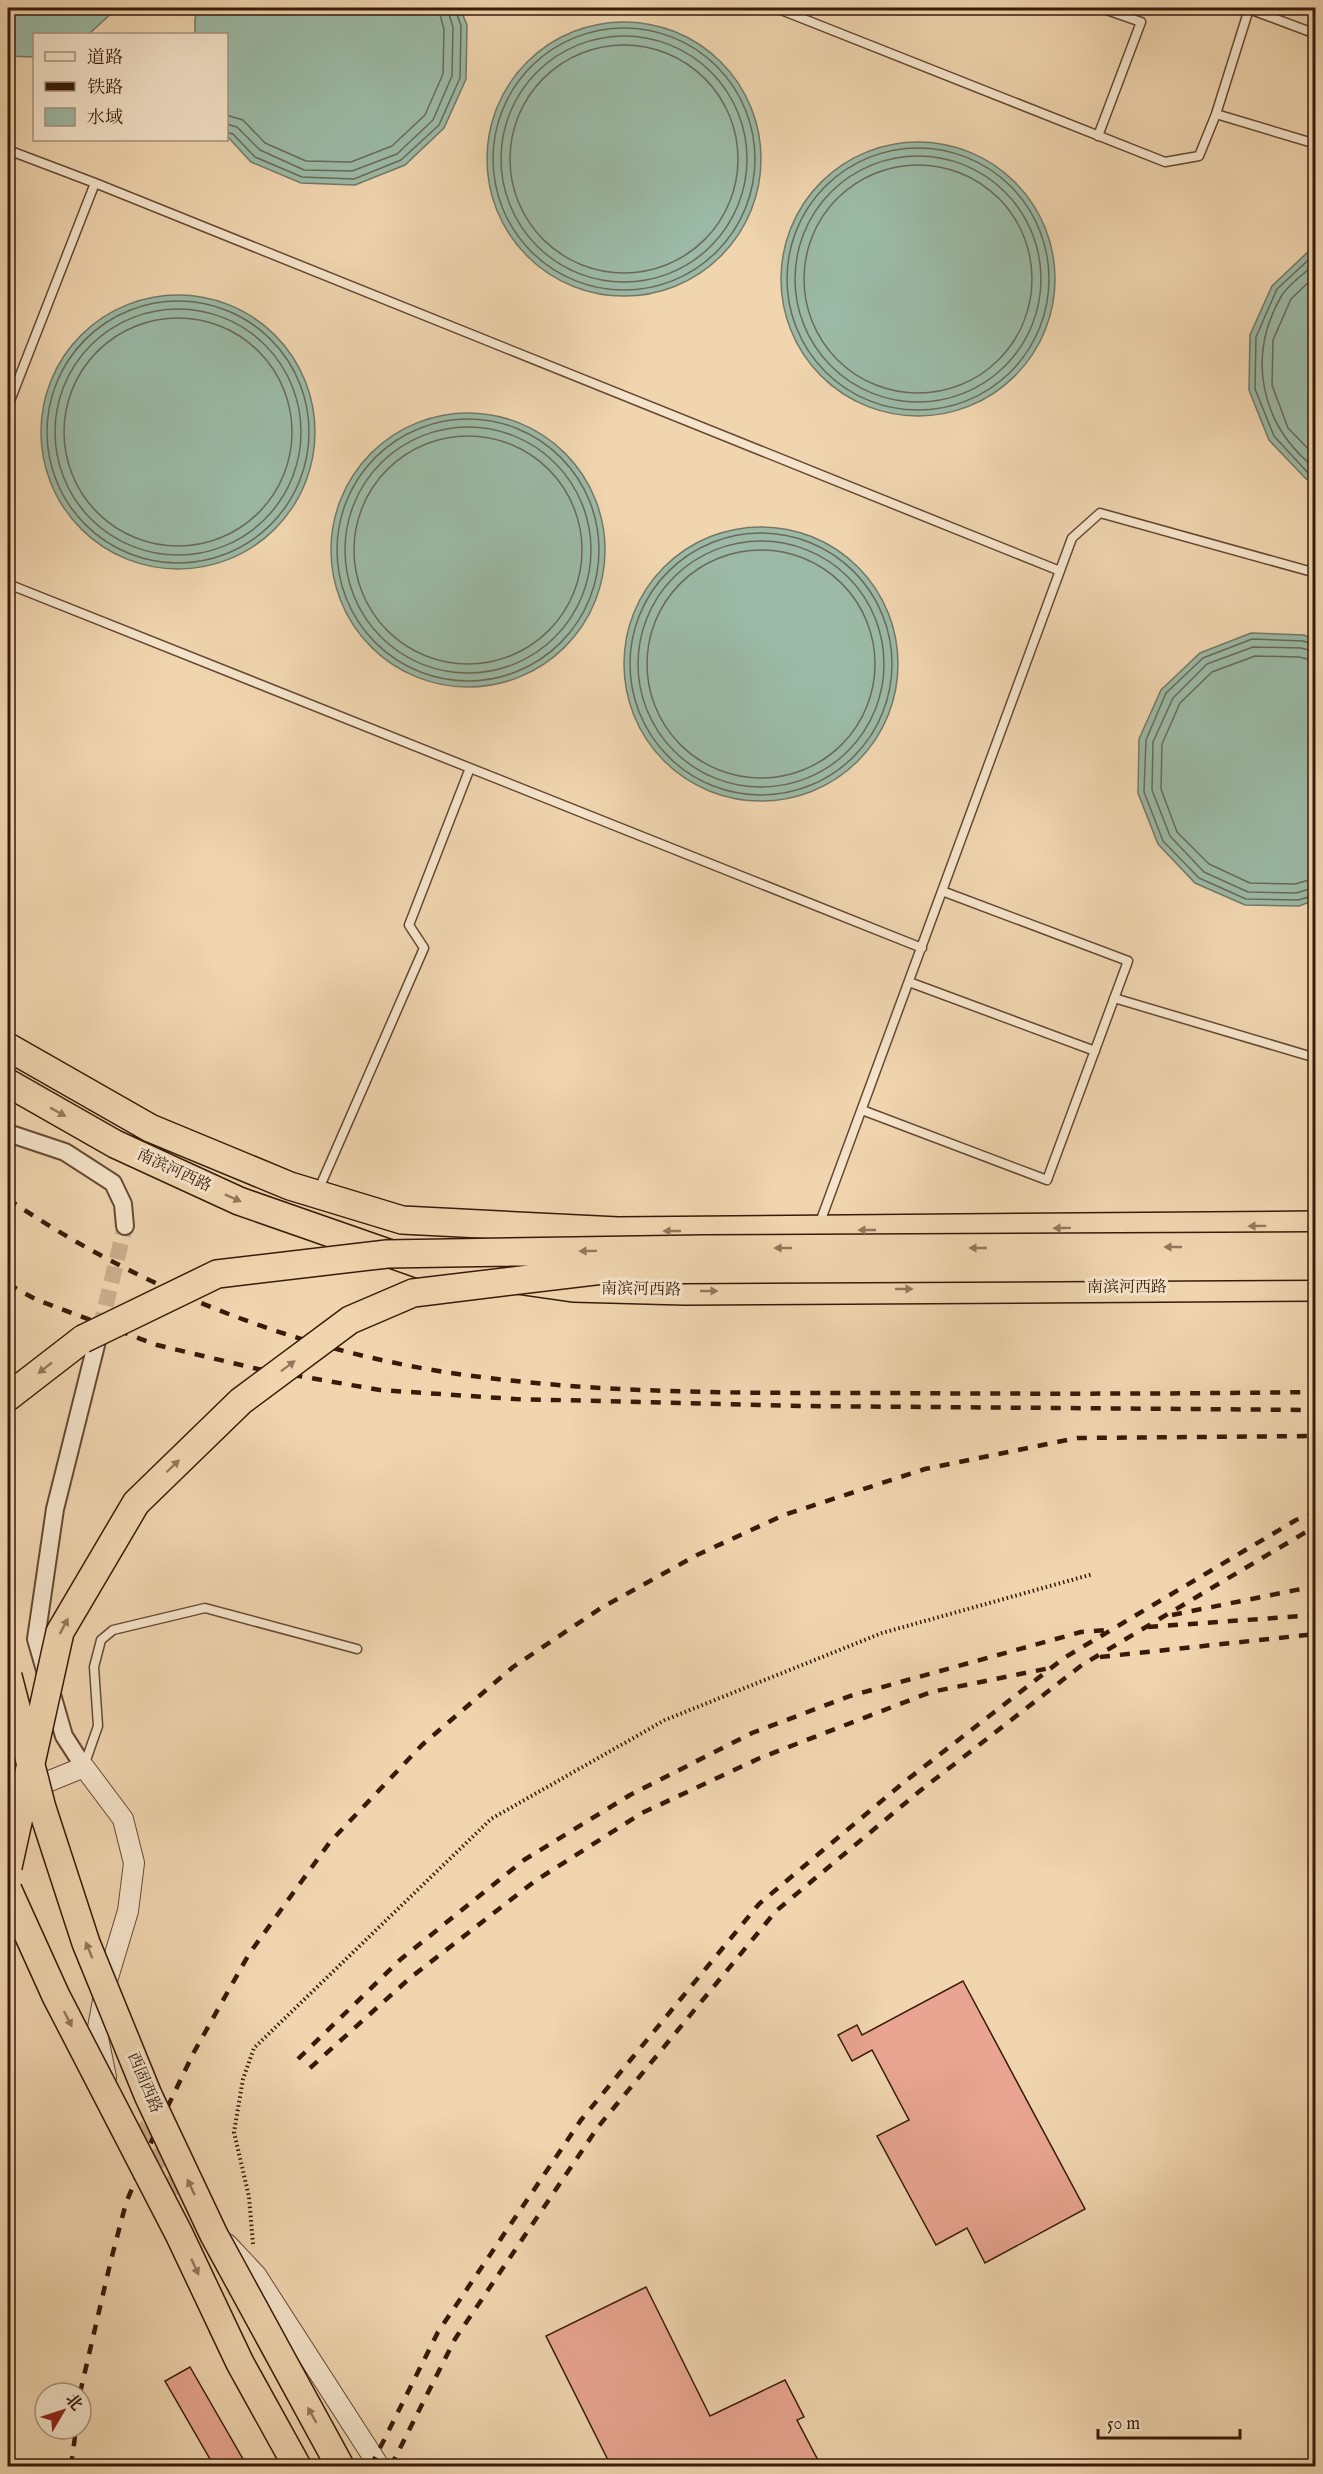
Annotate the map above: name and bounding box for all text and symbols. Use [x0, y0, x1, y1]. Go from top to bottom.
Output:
legend [33, 33, 228, 141]
text: 道路 [87, 47, 123, 70]
text: 铁路 [87, 77, 123, 100]
text: 水域 [87, 107, 123, 130]
one-way arrow [50, 1107, 67, 1117]
street label: 南滨河西路 [134, 1145, 214, 1197]
one-way arrow [225, 1194, 242, 1203]
one-way arrow [1248, 1221, 1267, 1230]
one-way arrow [1053, 1223, 1072, 1233]
one-way arrow [858, 1225, 877, 1235]
one-way arrow [663, 1226, 682, 1236]
one-way arrow [1164, 1242, 1183, 1252]
one-way arrow [774, 1243, 793, 1253]
one-way arrow [969, 1243, 988, 1253]
one-way arrow [579, 1247, 598, 1256]
street label: 南滨河西路 [1087, 1278, 1167, 1298]
street label: 南滨河西路 [601, 1279, 681, 1301]
one-way arrow [894, 1284, 913, 1294]
one-way arrow [699, 1286, 718, 1296]
one-way arrow [280, 1360, 296, 1373]
one-way arrow [38, 1362, 54, 1374]
one-way arrow [166, 1460, 180, 1474]
one-way arrow [58, 1617, 68, 1635]
one-way arrow [84, 1941, 94, 1959]
one-way arrow [63, 2011, 73, 2028]
street label: 西固西路 [122, 2050, 166, 2116]
one-way arrow [187, 2179, 196, 2196]
one-way arrow [190, 2259, 199, 2276]
north arrow [33, 2381, 93, 2441]
text: 北 [60, 2390, 86, 2415]
scale bar [1098, 2402, 1240, 2440]
one-way arrow [307, 2406, 317, 2423]
text: 50 m [1107, 2413, 1140, 2436]

